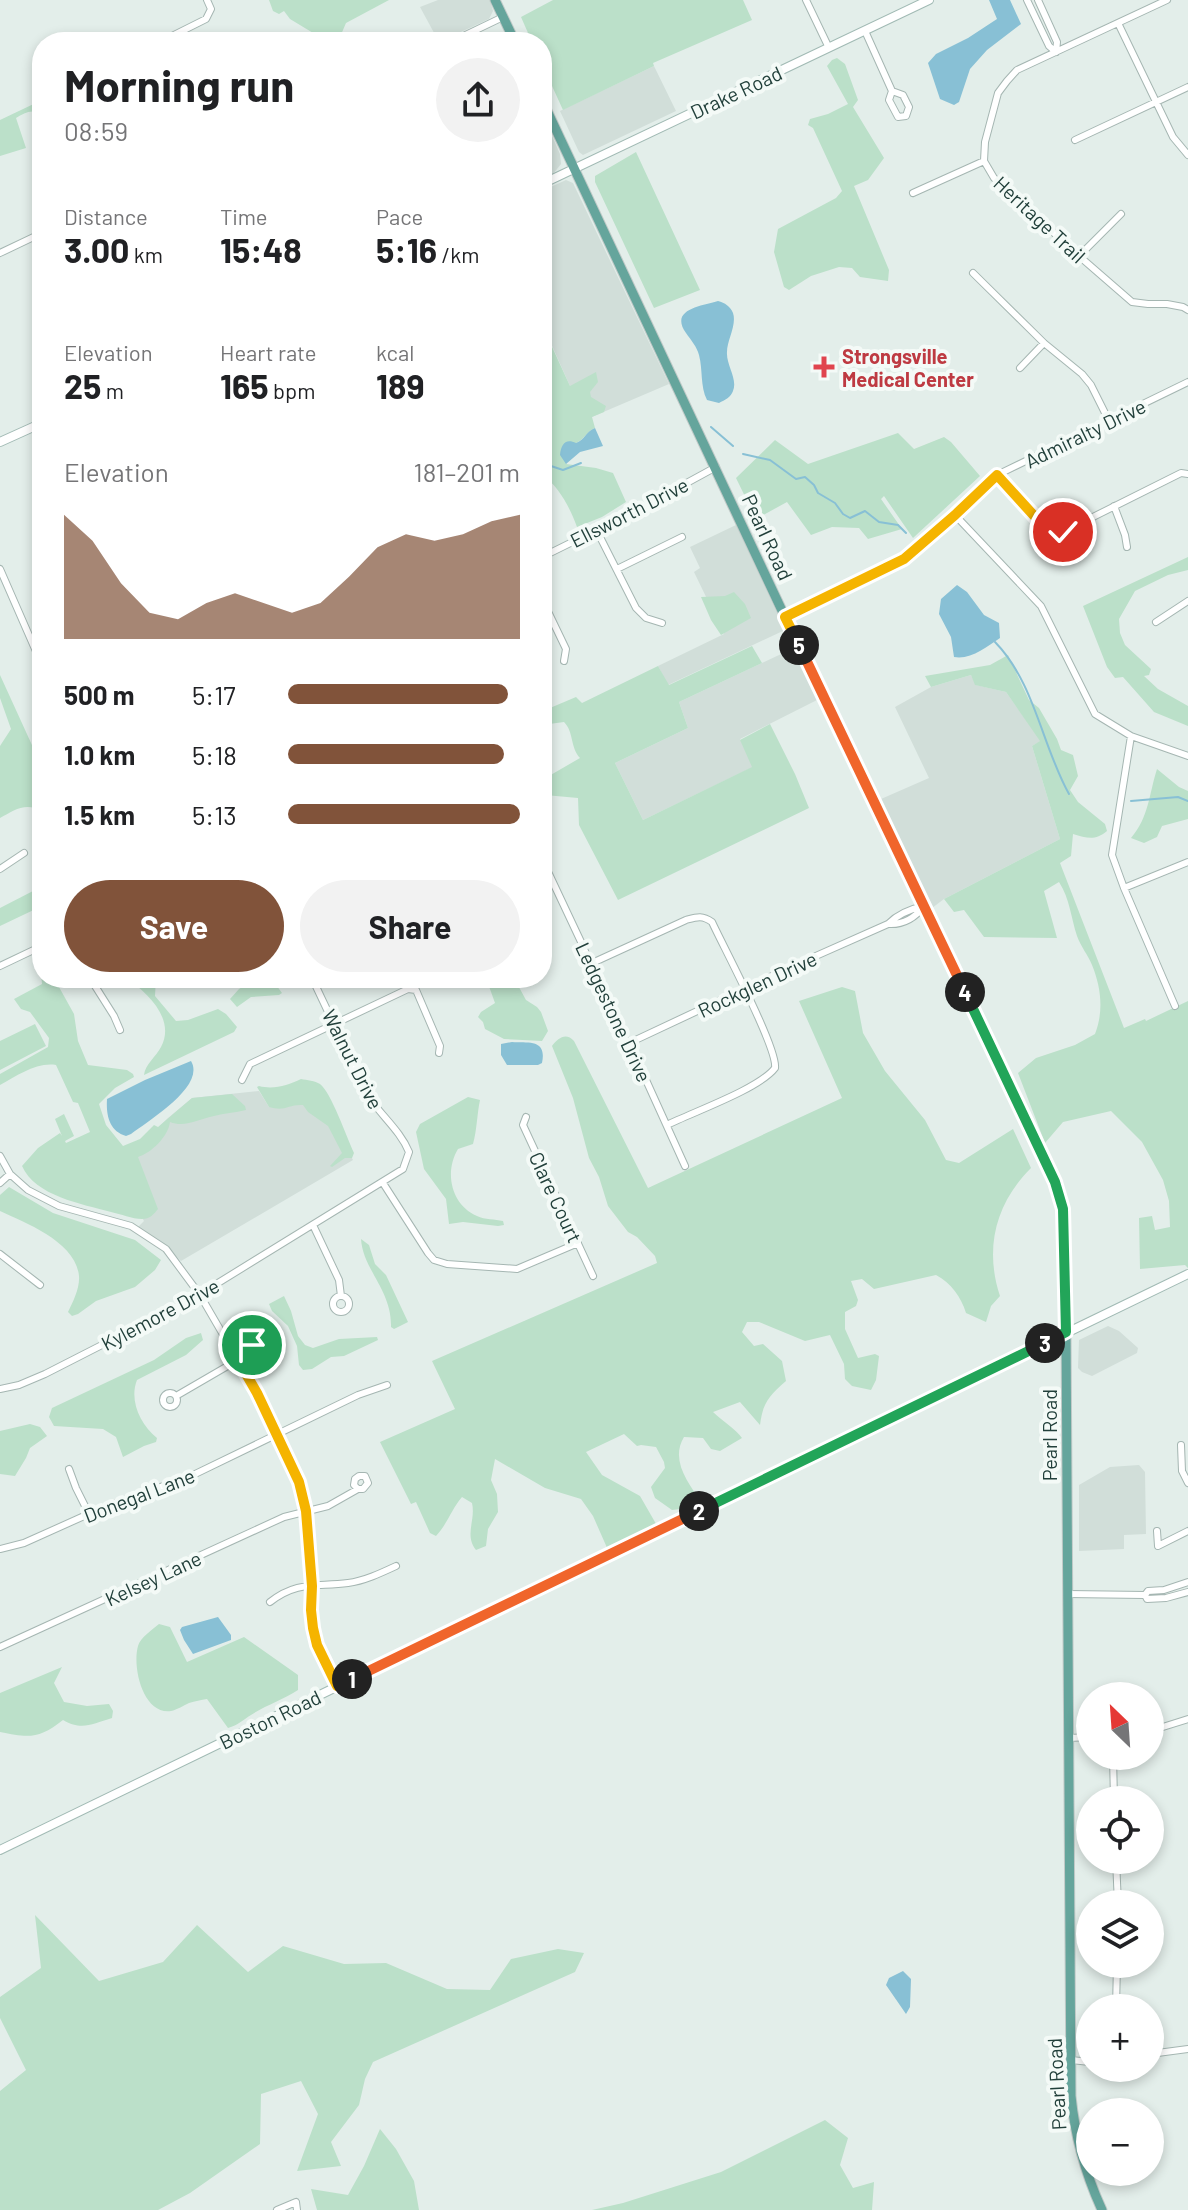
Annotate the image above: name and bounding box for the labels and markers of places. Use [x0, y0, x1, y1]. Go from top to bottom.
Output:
place label: Strongsville Medical Center [842, 344, 974, 391]
marker: Strongsville Medical Center [813, 356, 835, 378]
pin [1029, 498, 1097, 566]
pin: 5 [779, 625, 819, 665]
pin: 4 [945, 972, 985, 1012]
pin [218, 1311, 286, 1379]
pin: 3 [1025, 1323, 1065, 1363]
pin: 2 [679, 1491, 719, 1531]
pin: 1 [332, 1659, 372, 1699]

